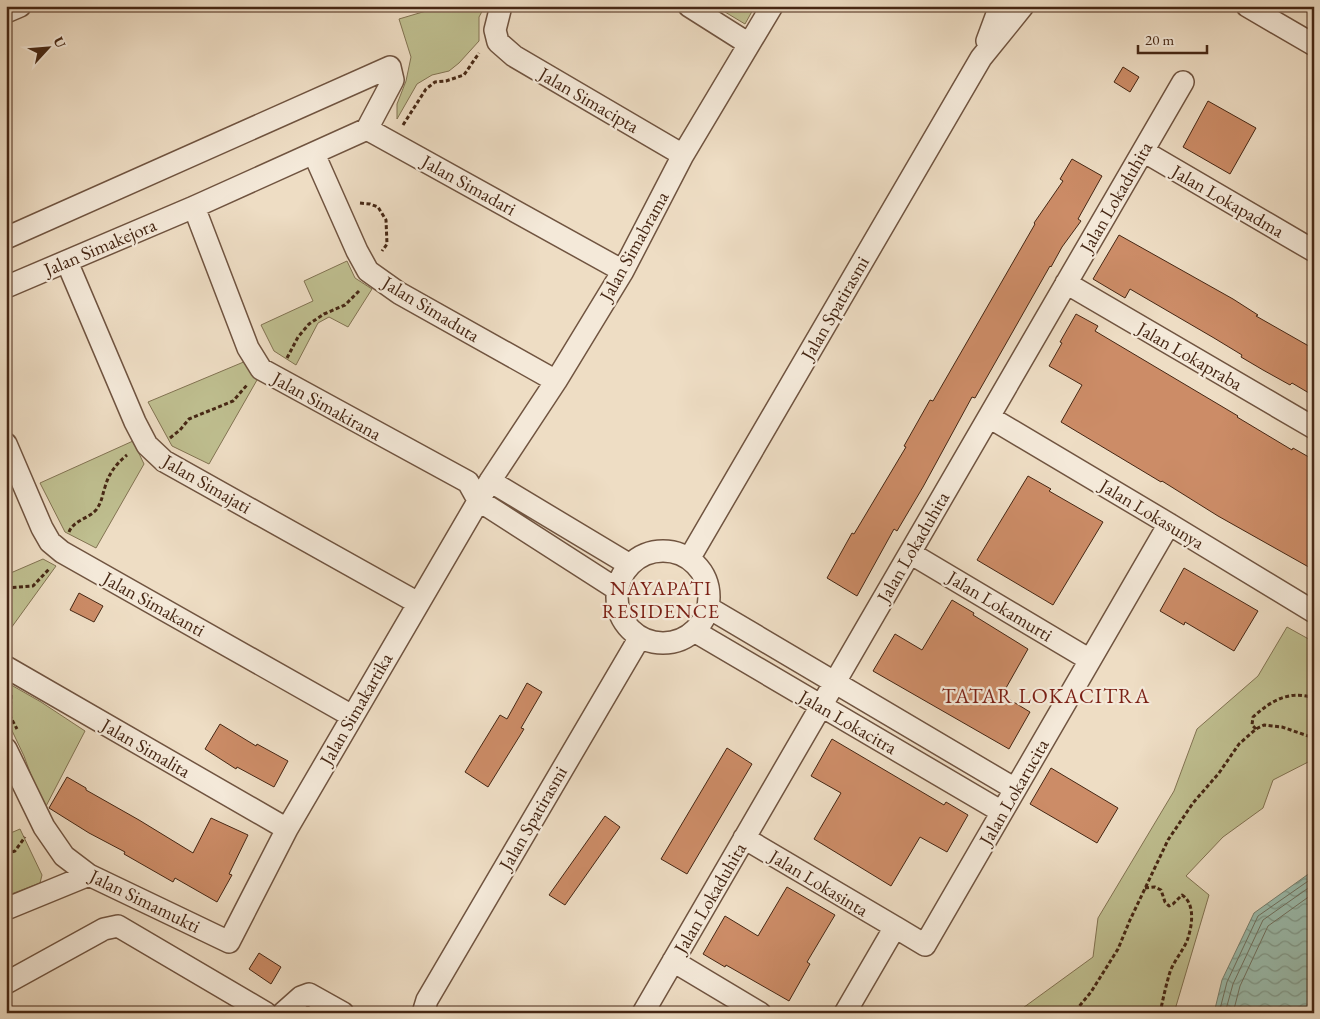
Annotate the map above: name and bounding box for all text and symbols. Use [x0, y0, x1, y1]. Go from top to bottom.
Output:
north arrow [22, 22, 72, 72]
scale bar [1138, 22, 1206, 54]
text: 20 m [1145, 30, 1174, 49]
text: U [49, 34, 70, 51]
street label: Jalan Simacipta [533, 60, 644, 139]
street label: Jalan Lokaduhita [1073, 137, 1158, 259]
street label: Jalan Simadari [416, 148, 521, 221]
street label: Jalan Lokapadma [1166, 158, 1289, 243]
street label: Jalan Simabrama [593, 186, 675, 307]
street label: Jalan Simakejora [38, 212, 160, 283]
street label: Jalan Spatirasmi [794, 251, 875, 366]
street label: Jalan Simaduta [376, 269, 485, 348]
street label: Jalan Lokapraba [1131, 315, 1247, 396]
street label: Jalan Simakirana [266, 365, 386, 446]
street label: Jalan Simajati [157, 448, 256, 520]
street label: Jalan Lokasunya [1093, 472, 1209, 555]
street label: Jalan Lokaduhita [870, 487, 955, 609]
street label: Jalan Lokamurti [941, 564, 1058, 647]
street label: Jalan Simakanti [97, 565, 210, 642]
district label: NAYAPATI RESIDENCE [602, 575, 720, 624]
street label: Jalan Simakartika [313, 648, 398, 771]
district label: TATAR LOKACITRA [942, 682, 1150, 709]
street label: Jalan Lokacitra [793, 683, 902, 760]
street label: Jalan Simalita [95, 712, 195, 784]
street label: Jalan Lokarucita [972, 734, 1055, 852]
street label: Jalan Spatirasmi [492, 761, 573, 876]
street label: Jalan Lokaduhita [667, 838, 752, 960]
street label: Jalan Lokasinta [763, 843, 873, 923]
street label: Jalan Simamukti [84, 863, 205, 939]

